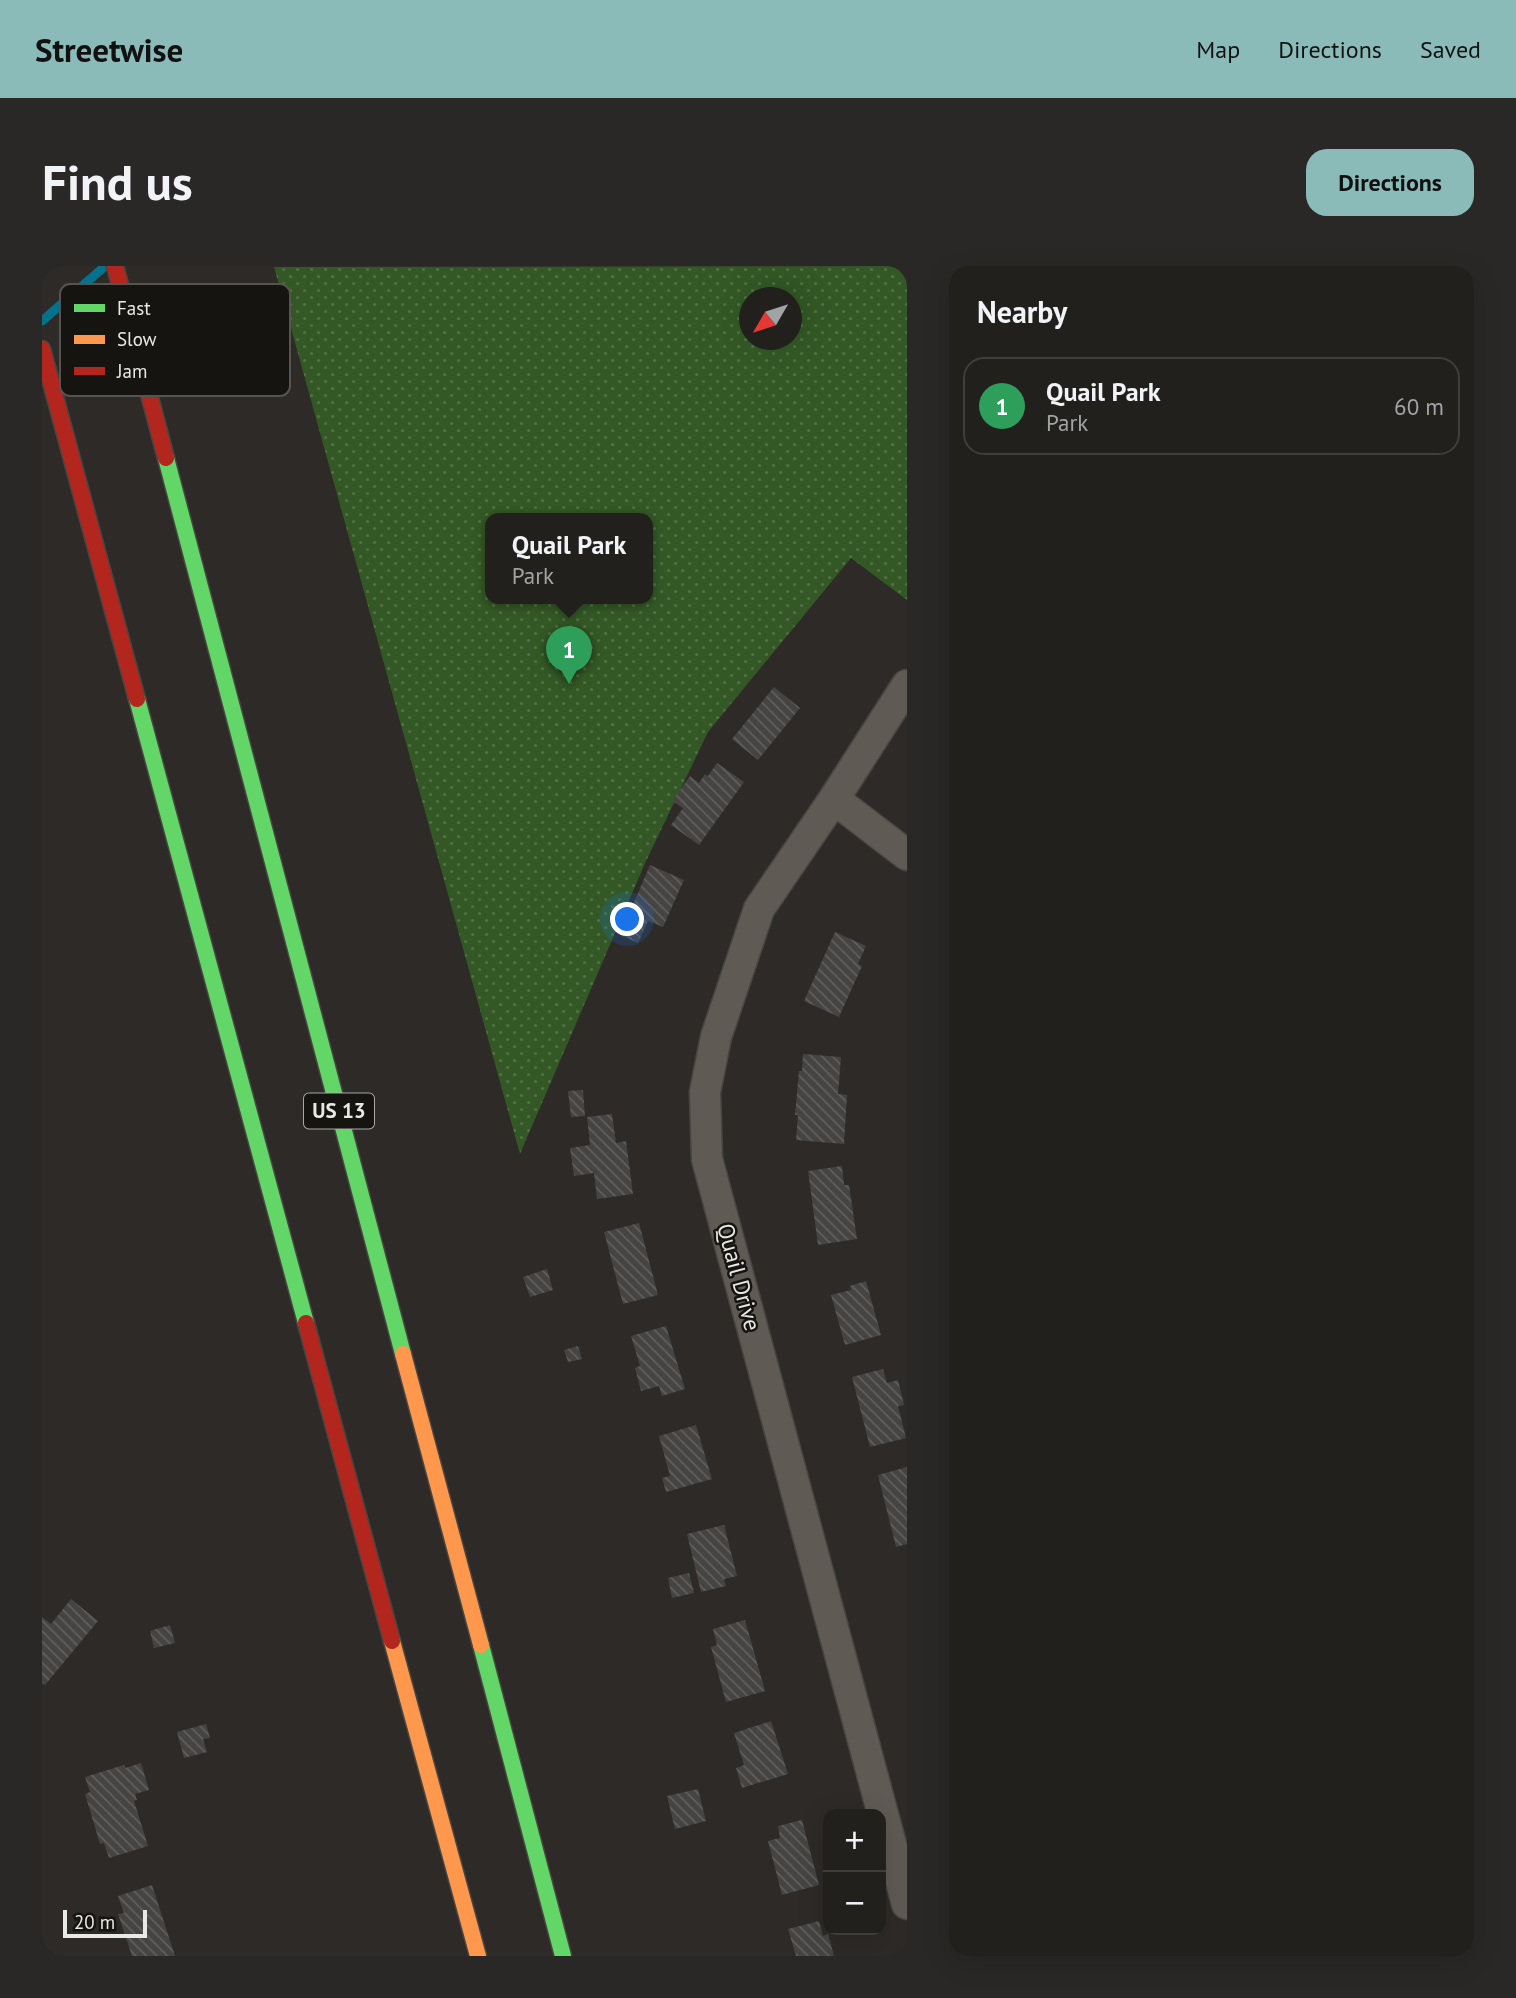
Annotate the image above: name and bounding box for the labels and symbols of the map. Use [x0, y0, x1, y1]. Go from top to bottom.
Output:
legend [60, 284, 290, 396]
north arrow [739, 287, 802, 350]
text: Fast [117, 296, 151, 320]
text: Slow [117, 327, 157, 351]
text: Jam [116, 359, 147, 383]
pin: 1 [546, 626, 592, 684]
your location [610, 902, 644, 936]
road number: US 13 [304, 1094, 374, 1128]
street label: Quail Drive [711, 1220, 768, 1334]
scale bar [63, 1907, 147, 1939]

